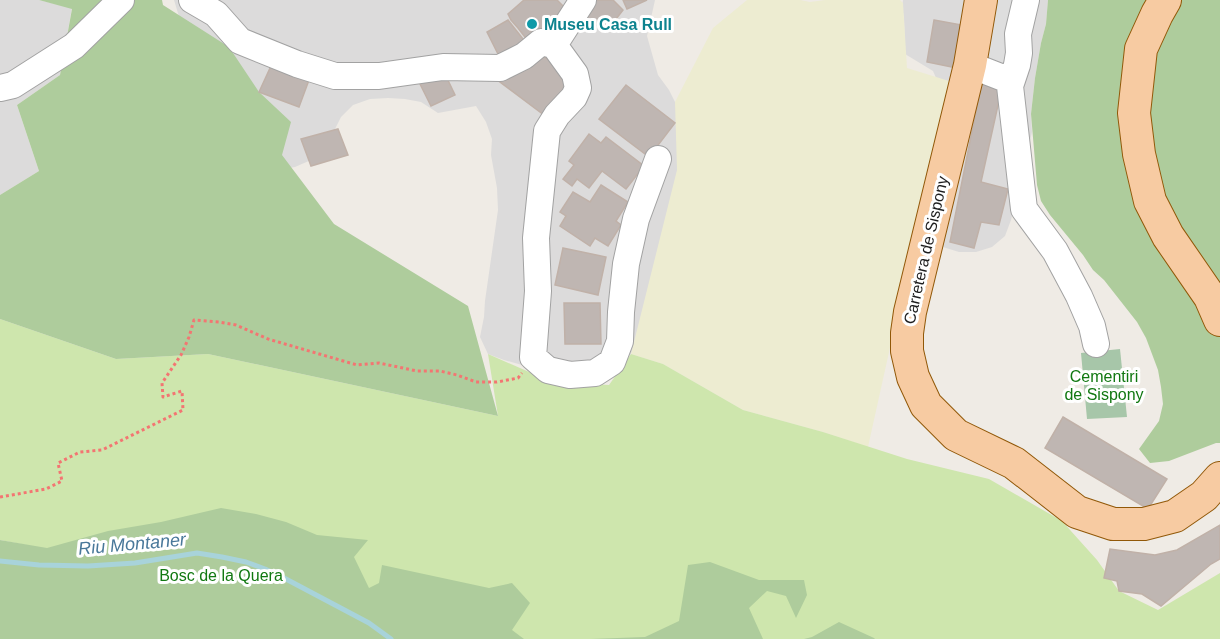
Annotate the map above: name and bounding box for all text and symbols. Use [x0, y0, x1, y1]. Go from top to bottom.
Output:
place label: Museu Casa Rull [544, 16, 672, 33]
marker: Museu Casa Rull [525, 17, 539, 31]
street label: Carretera de Sispony [901, 174, 951, 326]
park label: Cementiri de Sispony [1064, 368, 1144, 403]
water label: Riu Montaner [77, 529, 188, 559]
park label: Bosc de la Quera [159, 567, 283, 584]

